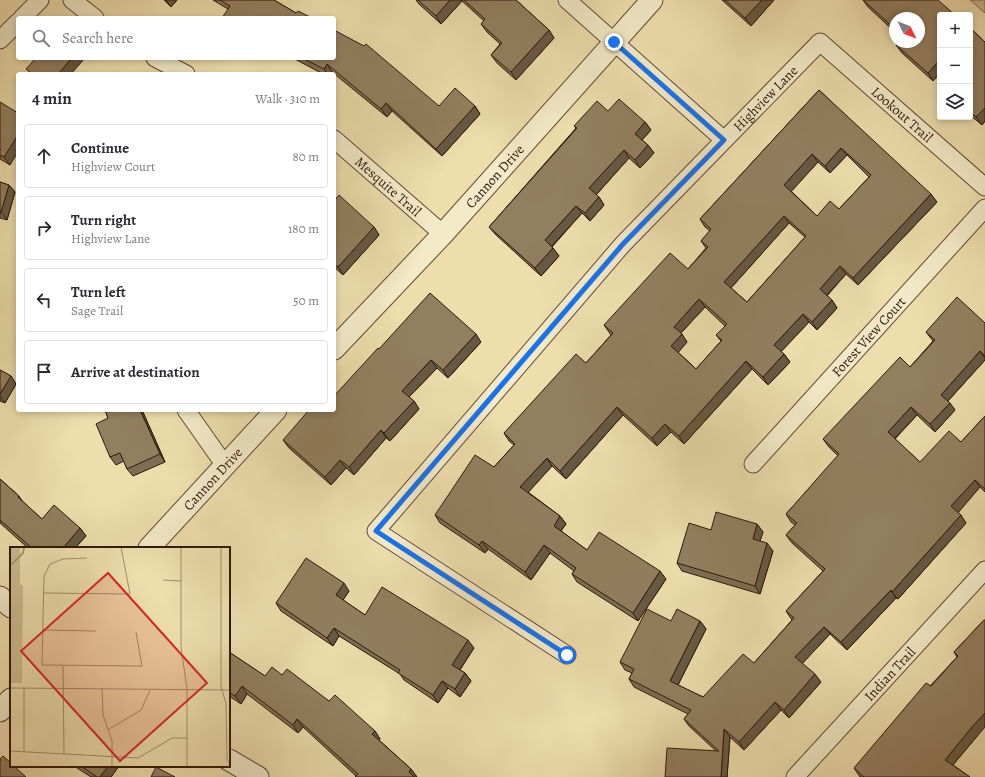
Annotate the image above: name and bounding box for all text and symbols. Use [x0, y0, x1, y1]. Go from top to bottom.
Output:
north arrow [889, 12, 925, 48]
map controls [937, 12, 973, 120]
button: + [937, 12, 973, 48]
search box [16, 16, 336, 60]
icon: search [30, 27, 52, 49]
text: Search here [62, 28, 133, 48]
route end [605, 33, 623, 51]
button: − [937, 48, 973, 84]
street label: Highview Lane [729, 61, 802, 136]
street label: Lookout Trail [867, 82, 937, 147]
button: layers [937, 84, 973, 120]
text: 4 min [32, 87, 72, 110]
text: Walk · 310 m [255, 90, 320, 107]
text: Continue [71, 138, 129, 158]
street label: Cannon Drive [461, 140, 529, 213]
icon: ahead [33, 145, 55, 167]
text: 80 m [292, 148, 319, 165]
street label: Mesquite Trail [351, 152, 426, 221]
text: Highview Court [71, 158, 155, 175]
text: Turn right [71, 210, 136, 230]
icon: right [33, 217, 55, 239]
text: 180 m [288, 220, 319, 237]
text: Highview Lane [71, 230, 150, 247]
text: Turn left [71, 282, 126, 302]
icon: left [33, 289, 55, 311]
text: 50 m [293, 292, 319, 309]
street label: Forest View Court [828, 292, 910, 381]
text: Sage Trail [71, 302, 123, 319]
icon: arrive [33, 361, 55, 383]
text: Arrive at destination [71, 362, 200, 382]
street label: Cannon Drive [179, 443, 247, 515]
inset map [10, 547, 230, 767]
street label: Indian Trail [860, 642, 920, 705]
route start [558, 646, 576, 664]

